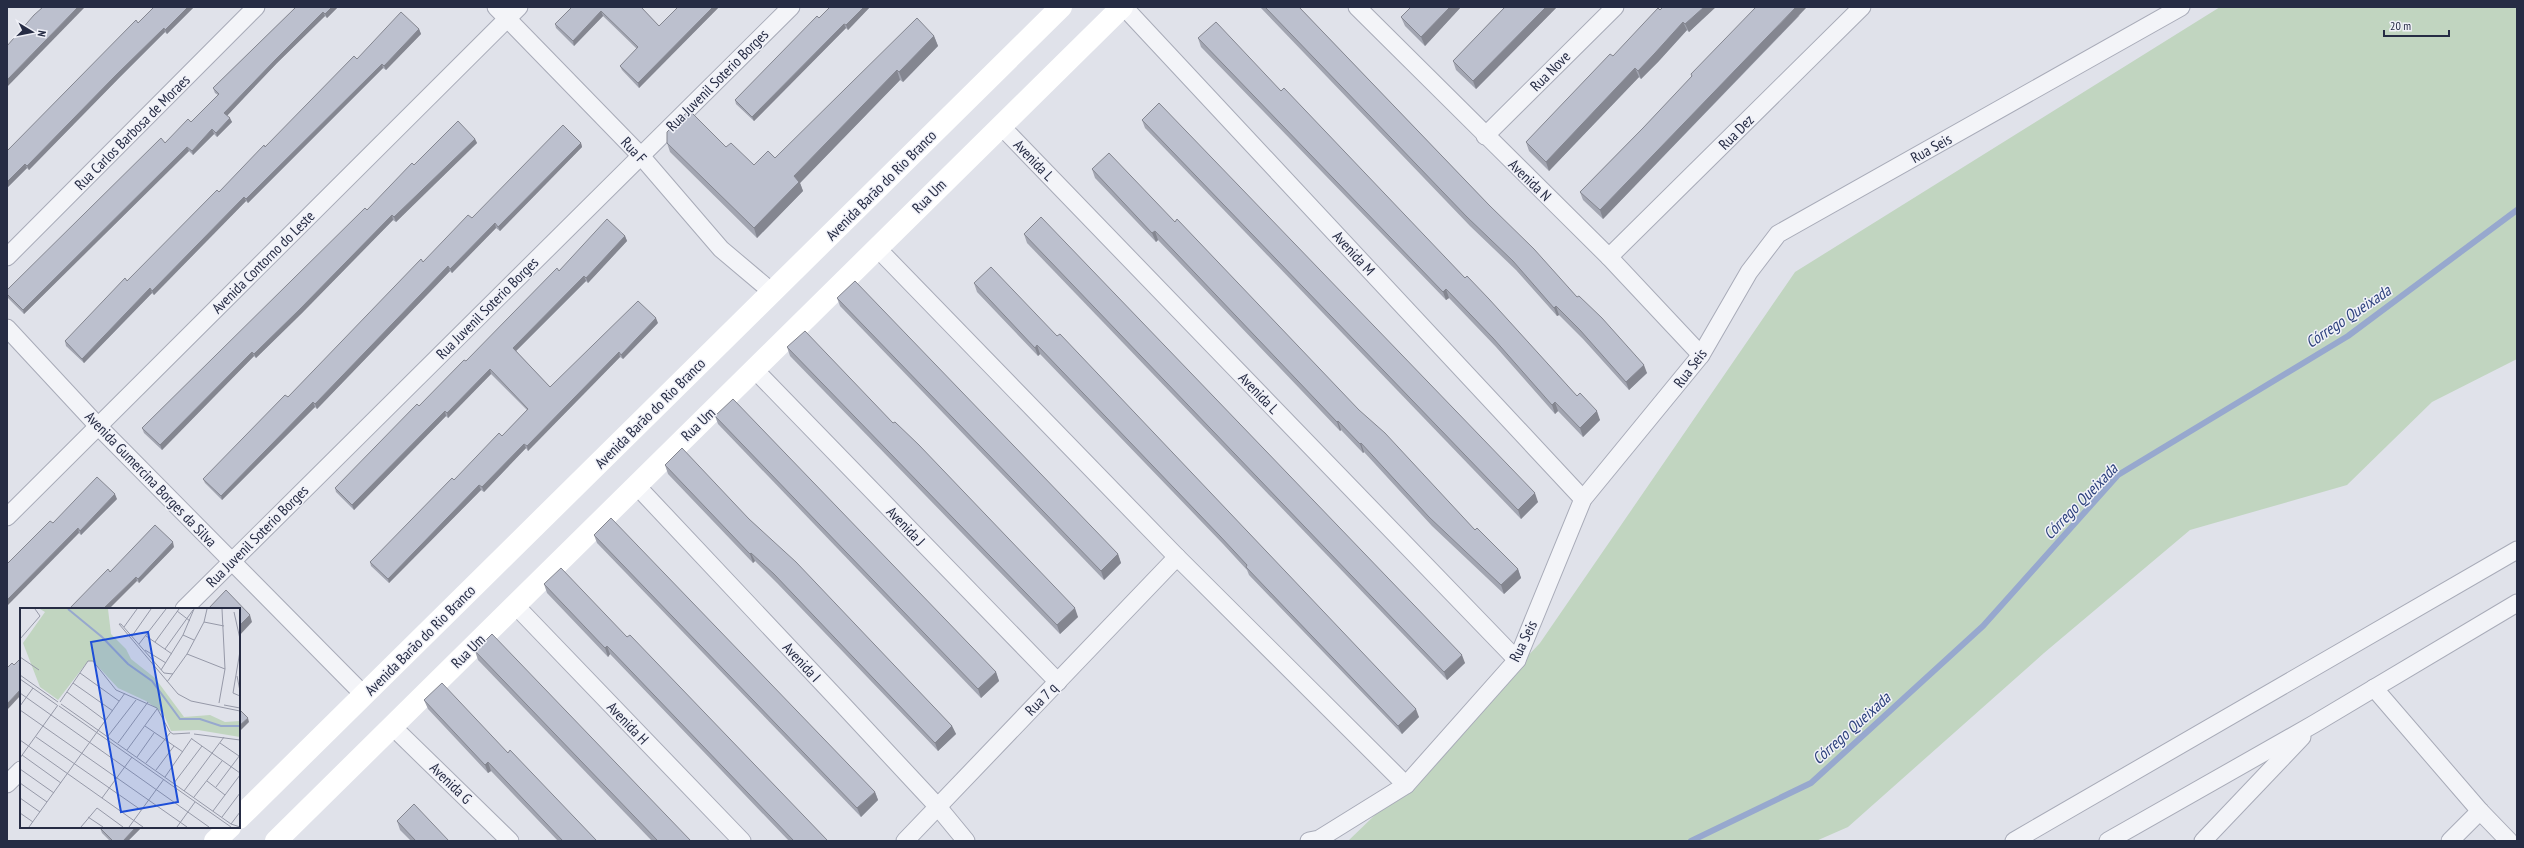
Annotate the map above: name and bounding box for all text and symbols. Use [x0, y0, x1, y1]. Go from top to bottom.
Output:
north arrow [12, 12, 52, 52]
scale bar [2384, 12, 2449, 38]
text: 20 m [2390, 18, 2411, 33]
street label: Rua Juvenil Soterio Borges [662, 25, 772, 135]
text: N [34, 30, 49, 38]
street label: Rua Nove [1526, 47, 1574, 95]
street label: Rua Carlos Barbosa de Moraes [70, 70, 194, 194]
street label: Rua Dez [1714, 110, 1758, 154]
street label: Avenida Barão do Rio Branco [822, 126, 940, 244]
street label: Rua Seis [1907, 129, 1955, 167]
street label: Rua F [617, 133, 651, 167]
street label: Avenida L [1010, 135, 1059, 185]
street label: Avenida N [1505, 155, 1555, 205]
street label: Rua Um [908, 175, 950, 217]
street label: Avenida Contorno do Leste [208, 207, 318, 317]
street label: Avenida M [1329, 227, 1379, 279]
street label: Rua Juvenil Soterio Borges [432, 253, 542, 363]
water label: Córrego Queixada [2302, 279, 2396, 352]
street label: Rua Seis [1669, 345, 1711, 391]
street label: Avenida Barão do Rio Branco [591, 354, 709, 472]
street label: Avenida L [1235, 368, 1284, 418]
street label: Rua Um [677, 403, 719, 445]
street label: Avenida Gumercina Borges da Silva [81, 407, 221, 551]
water label: Córrego Queixada [2039, 458, 2122, 543]
street label: Rua Juvenil Soterio Borges [202, 481, 312, 591]
street label: Avenida J [883, 502, 929, 550]
street label: Avenida Barão do Rio Branco [361, 581, 479, 699]
inset map [20, 608, 240, 828]
street label: Rua Seis [1505, 617, 1541, 665]
street label: Rua Um [447, 630, 489, 672]
street label: Avenida I [779, 638, 825, 686]
street label: Rua 7 q [1021, 678, 1061, 720]
water label: Córrego Queixada [1808, 687, 1895, 768]
street label: Avenida H [603, 698, 653, 748]
street label: Avenida G [426, 758, 476, 808]

